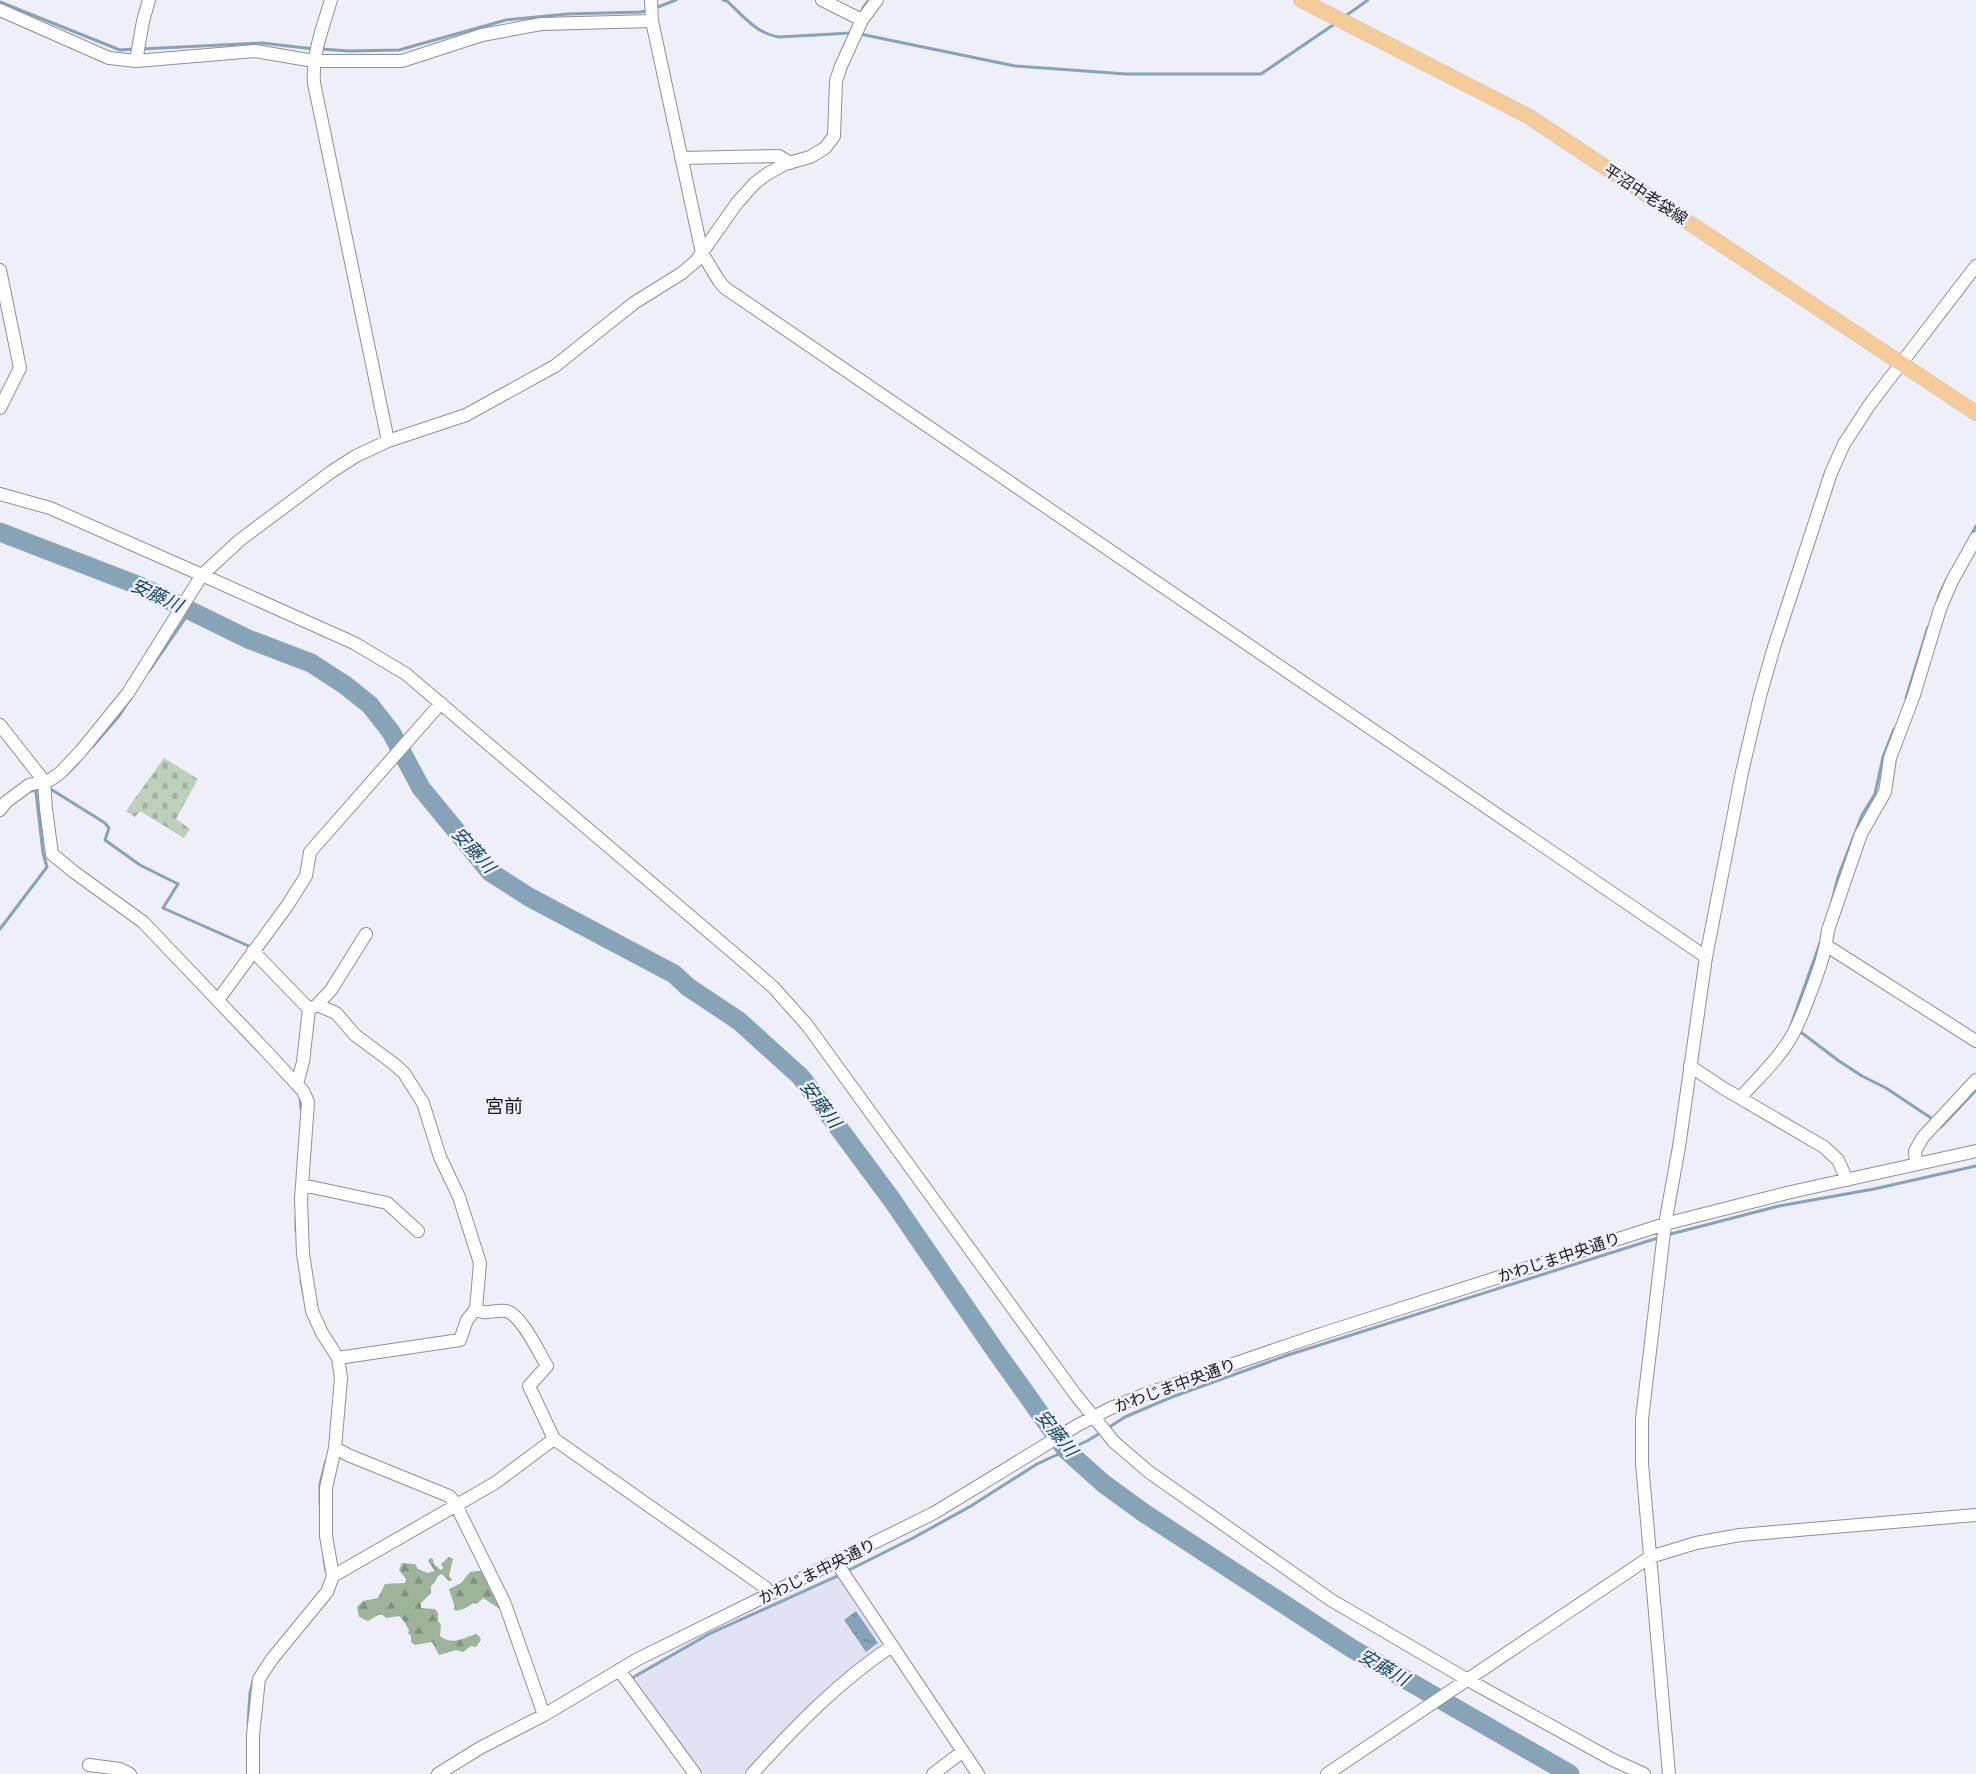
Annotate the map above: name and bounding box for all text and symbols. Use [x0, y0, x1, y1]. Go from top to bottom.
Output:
street label: 平沼中老袋線 [1600, 159, 1692, 229]
water label: 安藤川 [128, 573, 188, 618]
water label: 安藤川 [447, 822, 502, 879]
water label: 安藤川 [796, 1076, 848, 1134]
district label: 宮前 [485, 1094, 523, 1118]
street label: かわじま中央通り [1495, 1228, 1623, 1286]
street label: かわじま中央通り [1111, 1354, 1239, 1416]
water label: 安藤川 [1031, 1405, 1084, 1463]
street label: かわじま中央通り [755, 1534, 879, 1608]
water label: 安藤川 [1355, 1644, 1415, 1691]

